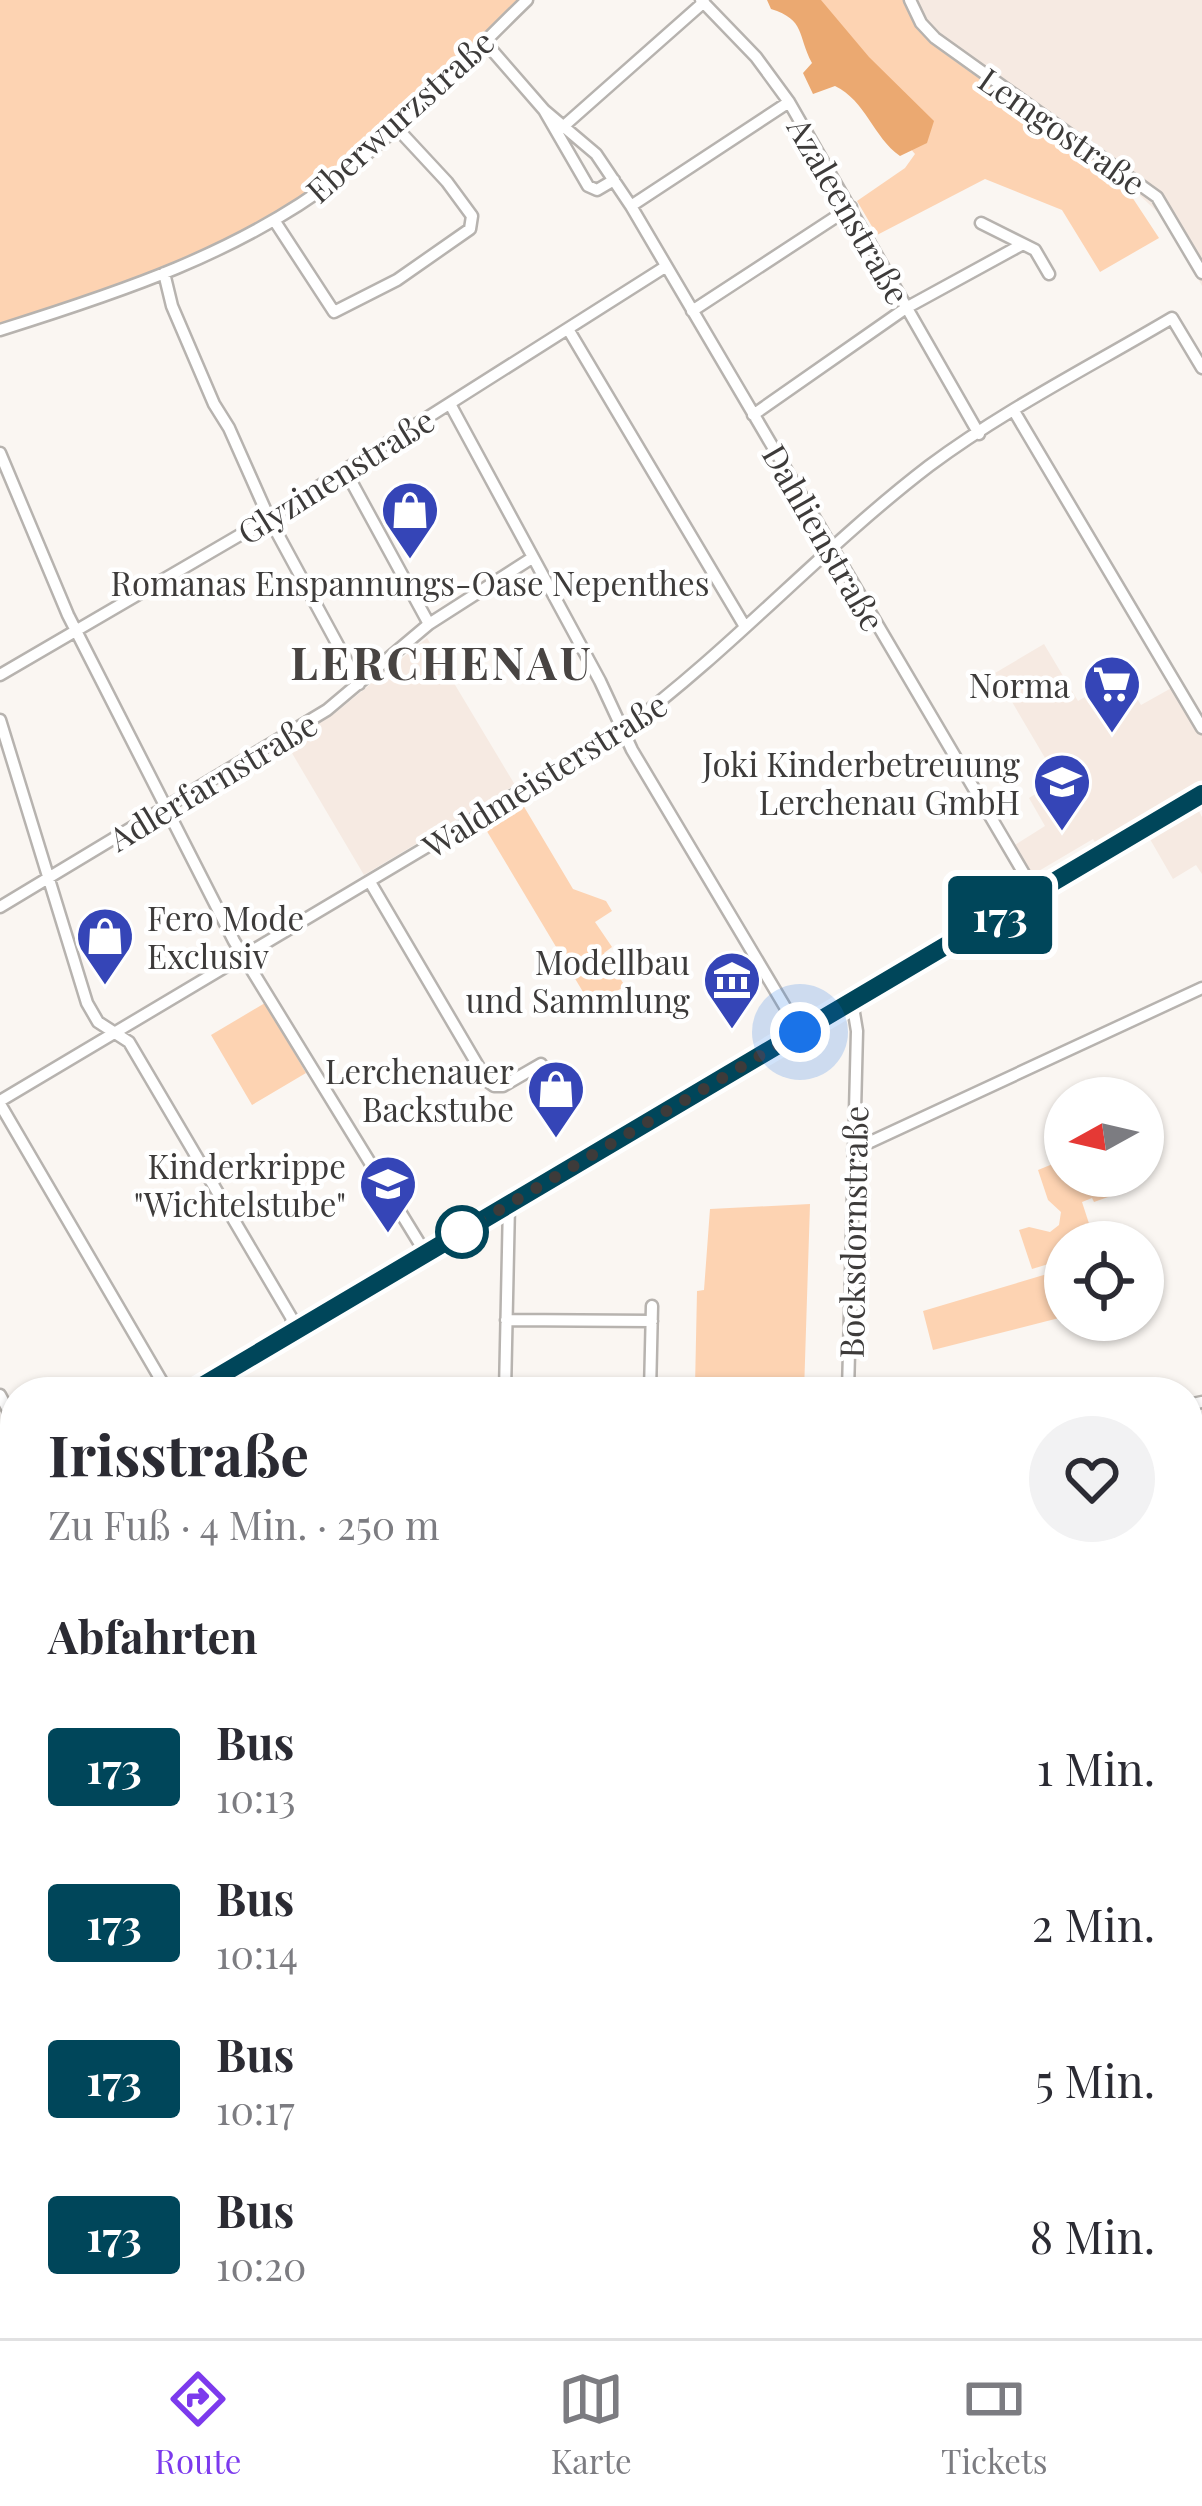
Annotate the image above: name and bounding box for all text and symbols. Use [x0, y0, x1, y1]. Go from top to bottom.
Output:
street label: Eberwurzstraße [296, 19, 502, 211]
street label: Lemgostraße [971, 56, 1155, 204]
street label: Azaleenstraße [778, 108, 921, 311]
street label: Glyzinenstraße [228, 397, 442, 553]
street label: Dahlienstraße [754, 436, 896, 638]
shop icon: Romanas Enspannungs-Oase Nepenthes [379, 479, 441, 561]
place label: Romanas Enspannungs-Oase Nepenthes [111, 560, 709, 604]
district label: LERCHENAU [290, 631, 594, 691]
supermarket icon: Norma [1081, 653, 1143, 735]
place label: Norma [969, 662, 1071, 706]
street label: Waldmeisterstraße [413, 681, 674, 867]
street label: Adlerfarnstraße [99, 700, 324, 860]
place label: Joki Kinderbetreuung Lerchenau GmbH [701, 741, 1021, 823]
school or university icon: Joki Kinderbetreuung Lerchenau GmbH [1031, 751, 1093, 833]
line badge: 173 [931, 876, 1069, 954]
text: 173 [972, 887, 1028, 943]
place label: Fero Mode Exclusiv [147, 895, 304, 977]
shop icon: Fero Mode Exclusiv [74, 905, 136, 987]
place label: Modellbau und Sammlung [465, 939, 691, 1021]
museum icon: Modellbau und Sammlung [701, 949, 763, 1031]
your location [770, 1002, 830, 1062]
place label: Lerchenauer Backstube [325, 1048, 514, 1130]
shop icon: Lerchenauer Backstube [525, 1058, 587, 1140]
north arrow [1044, 1077, 1164, 1197]
map controls [1044, 1077, 1164, 1341]
street label: Bocksdornstraße [828, 1105, 876, 1359]
place label: Kinderkrippe "Wichtelstube" [134, 1143, 346, 1225]
school or university icon: Kinderkrippe "Wichtelstube" [357, 1153, 419, 1235]
unlabelled marker [437, 1207, 487, 1257]
button: locate [1044, 1221, 1164, 1341]
text: Irisstraße [48, 1415, 309, 1491]
button: heart [1029, 1416, 1155, 1542]
text: Zu Fuß · 4 Min. · 250 m [48, 1498, 440, 1550]
text: Abfahrten [48, 1605, 258, 1665]
text: Bus [216, 1711, 294, 1771]
text: 1 Min. [1037, 1737, 1155, 1797]
text: 173 [86, 1739, 142, 1795]
text: 10:13 [216, 1771, 296, 1823]
text: Bus [216, 1867, 294, 1927]
text: 2 Min. [1032, 1893, 1155, 1953]
text: 173 [86, 1895, 142, 1951]
text: 10:14 [216, 1927, 298, 1979]
text: Bus [216, 2023, 294, 2083]
text: 5 Min. [1035, 2049, 1155, 2109]
text: 173 [86, 2051, 142, 2107]
text: 10:17 [216, 2083, 294, 2135]
text: Bus [216, 2179, 294, 2239]
text: 8 Min. [1030, 2205, 1155, 2265]
text: 173 [86, 2207, 142, 2263]
text: 10:20 [216, 2239, 306, 2291]
tab: Route [155, 2366, 242, 2482]
tab: Karte [551, 2366, 632, 2482]
tab: Tickets [941, 2366, 1047, 2482]

